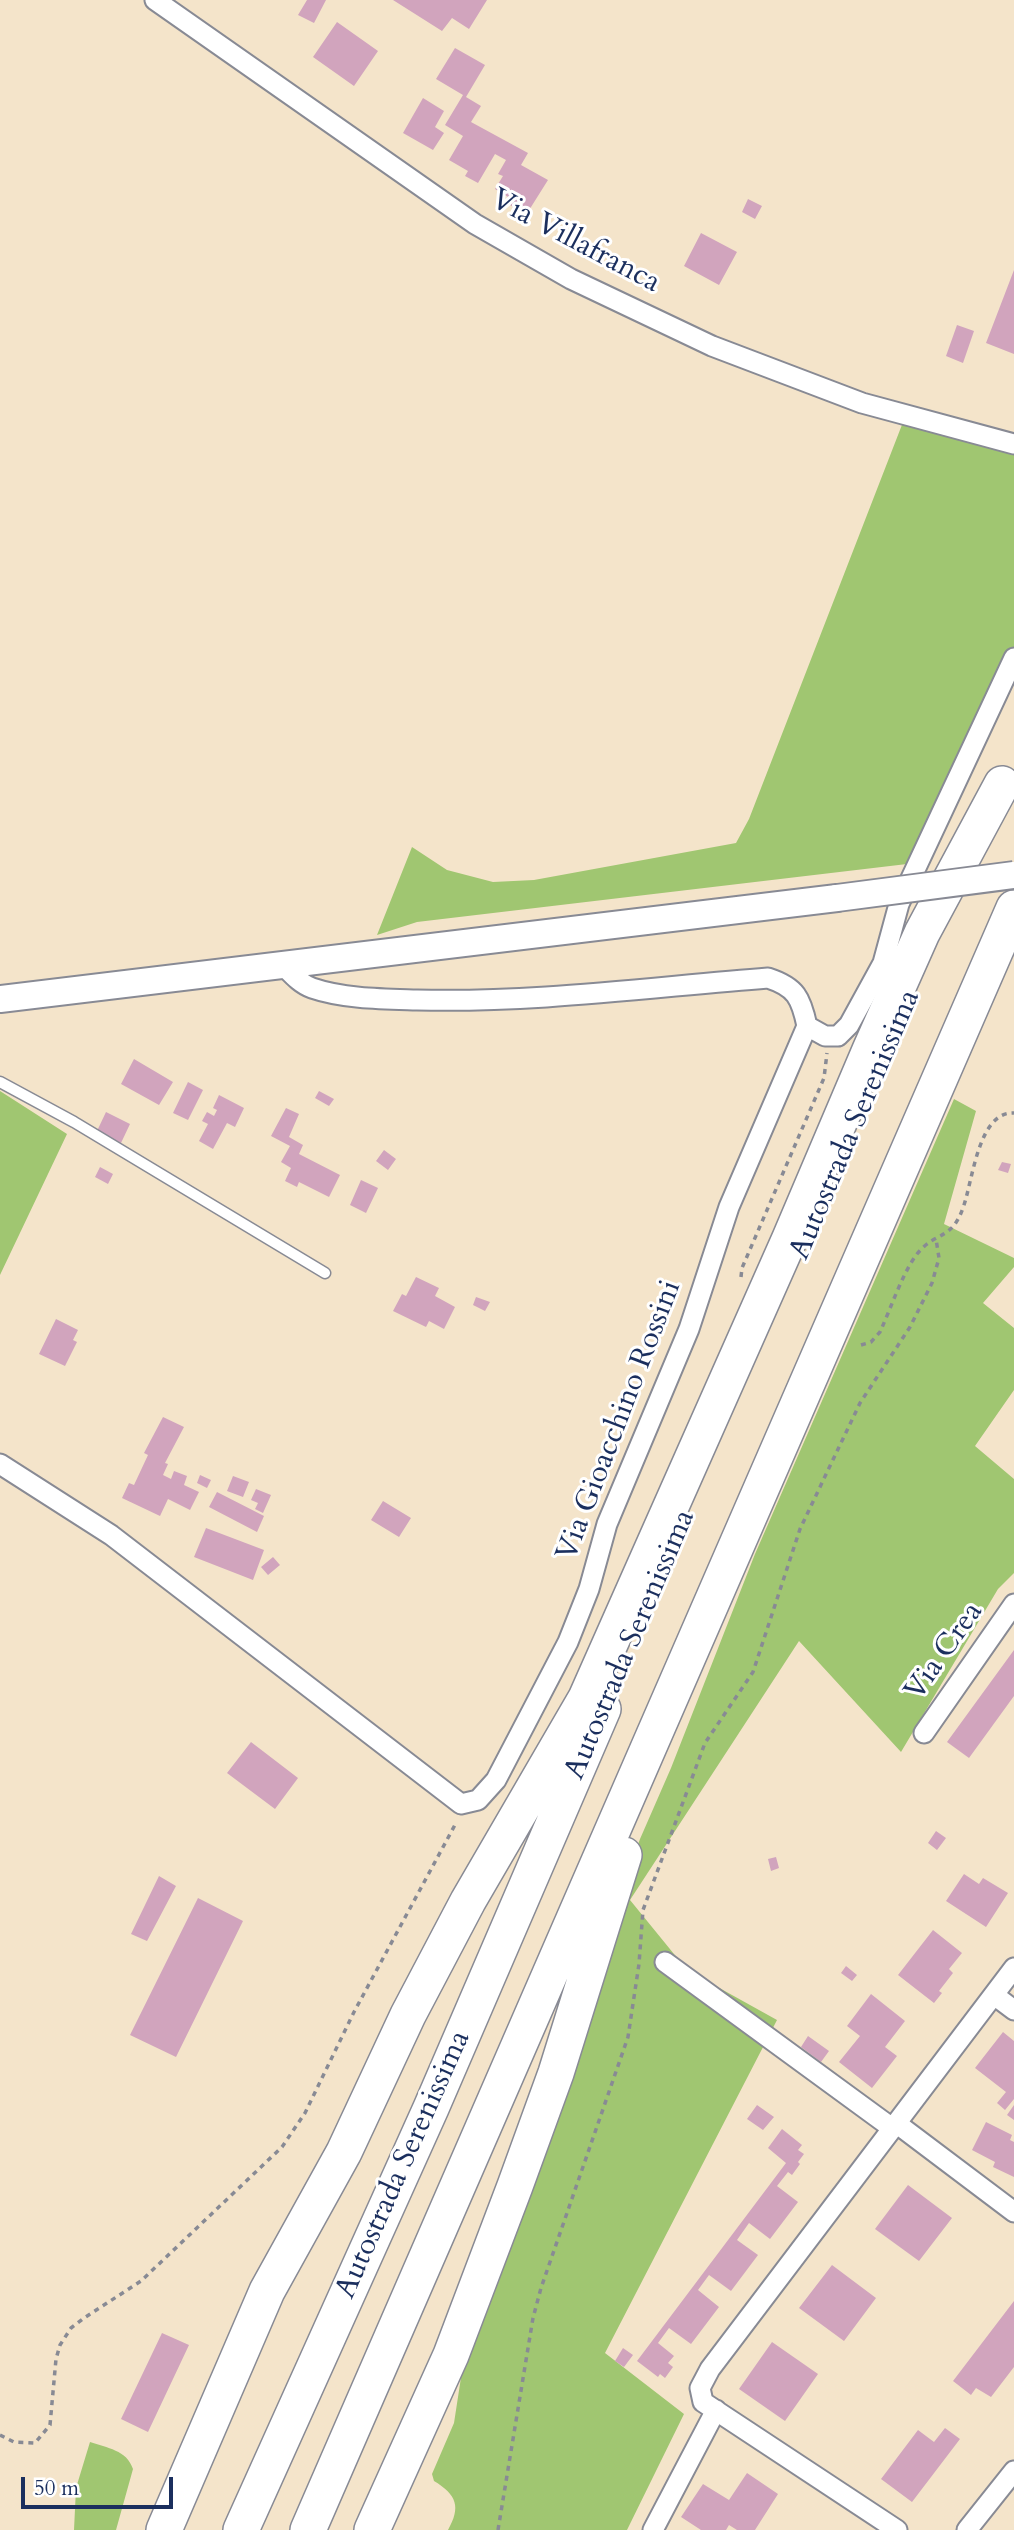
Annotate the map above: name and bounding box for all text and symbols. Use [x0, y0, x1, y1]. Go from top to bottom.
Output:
street label: Via Villafranca [484, 182, 666, 302]
street label: Autostrada Serenissima [783, 985, 929, 1265]
street label: Via Gioacchino Rossini [550, 1276, 690, 1566]
street label: Autostrada Serenissima [558, 1505, 704, 1785]
street label: Via Crea [898, 1596, 992, 1708]
street label: Autostrada Serenissima [329, 2025, 479, 2305]
scale bar [24, 2464, 177, 2508]
text: 50 m [34, 2474, 79, 2503]

